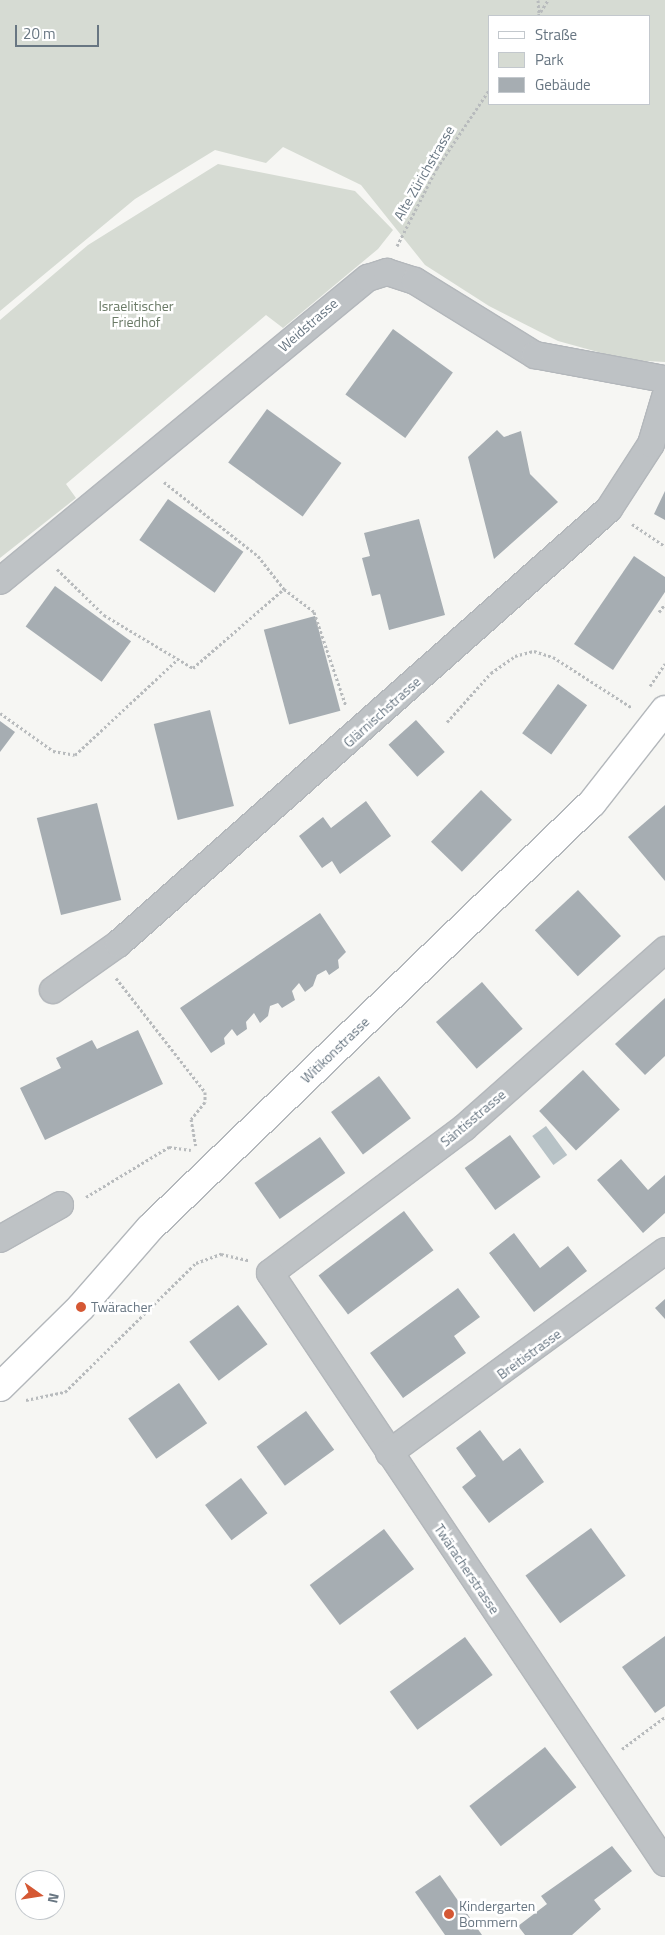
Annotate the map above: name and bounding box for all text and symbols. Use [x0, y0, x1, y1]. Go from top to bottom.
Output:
scale bar [18, 15, 101, 47]
legend [488, 15, 650, 105]
text: 20 m [23, 22, 56, 45]
text: Straße [535, 23, 577, 46]
text: Park [535, 48, 564, 71]
text: Gebäude [535, 73, 591, 96]
street label: Alte Zürichstrasse [390, 123, 458, 223]
street label: Weidstrasse [275, 295, 341, 355]
park label: Israelitischer Friedhof [98, 298, 174, 331]
street label: Glärnischstrasse [340, 673, 424, 751]
street label: Witikonstrasse [297, 1013, 373, 1087]
street label: Säntisstrasse [437, 1086, 509, 1150]
place label: Twäracher [91, 1299, 152, 1315]
marker: Twäracher [75, 1301, 87, 1313]
street label: Breitistrasse [494, 1325, 564, 1383]
street label: Twäracherstrasse [431, 1521, 503, 1617]
north arrow [15, 1870, 65, 1920]
text: N [43, 1891, 65, 1905]
place label: Kindergarten Bommern [459, 1898, 535, 1930]
marker: Kindergarten Bommern [443, 1908, 455, 1920]

